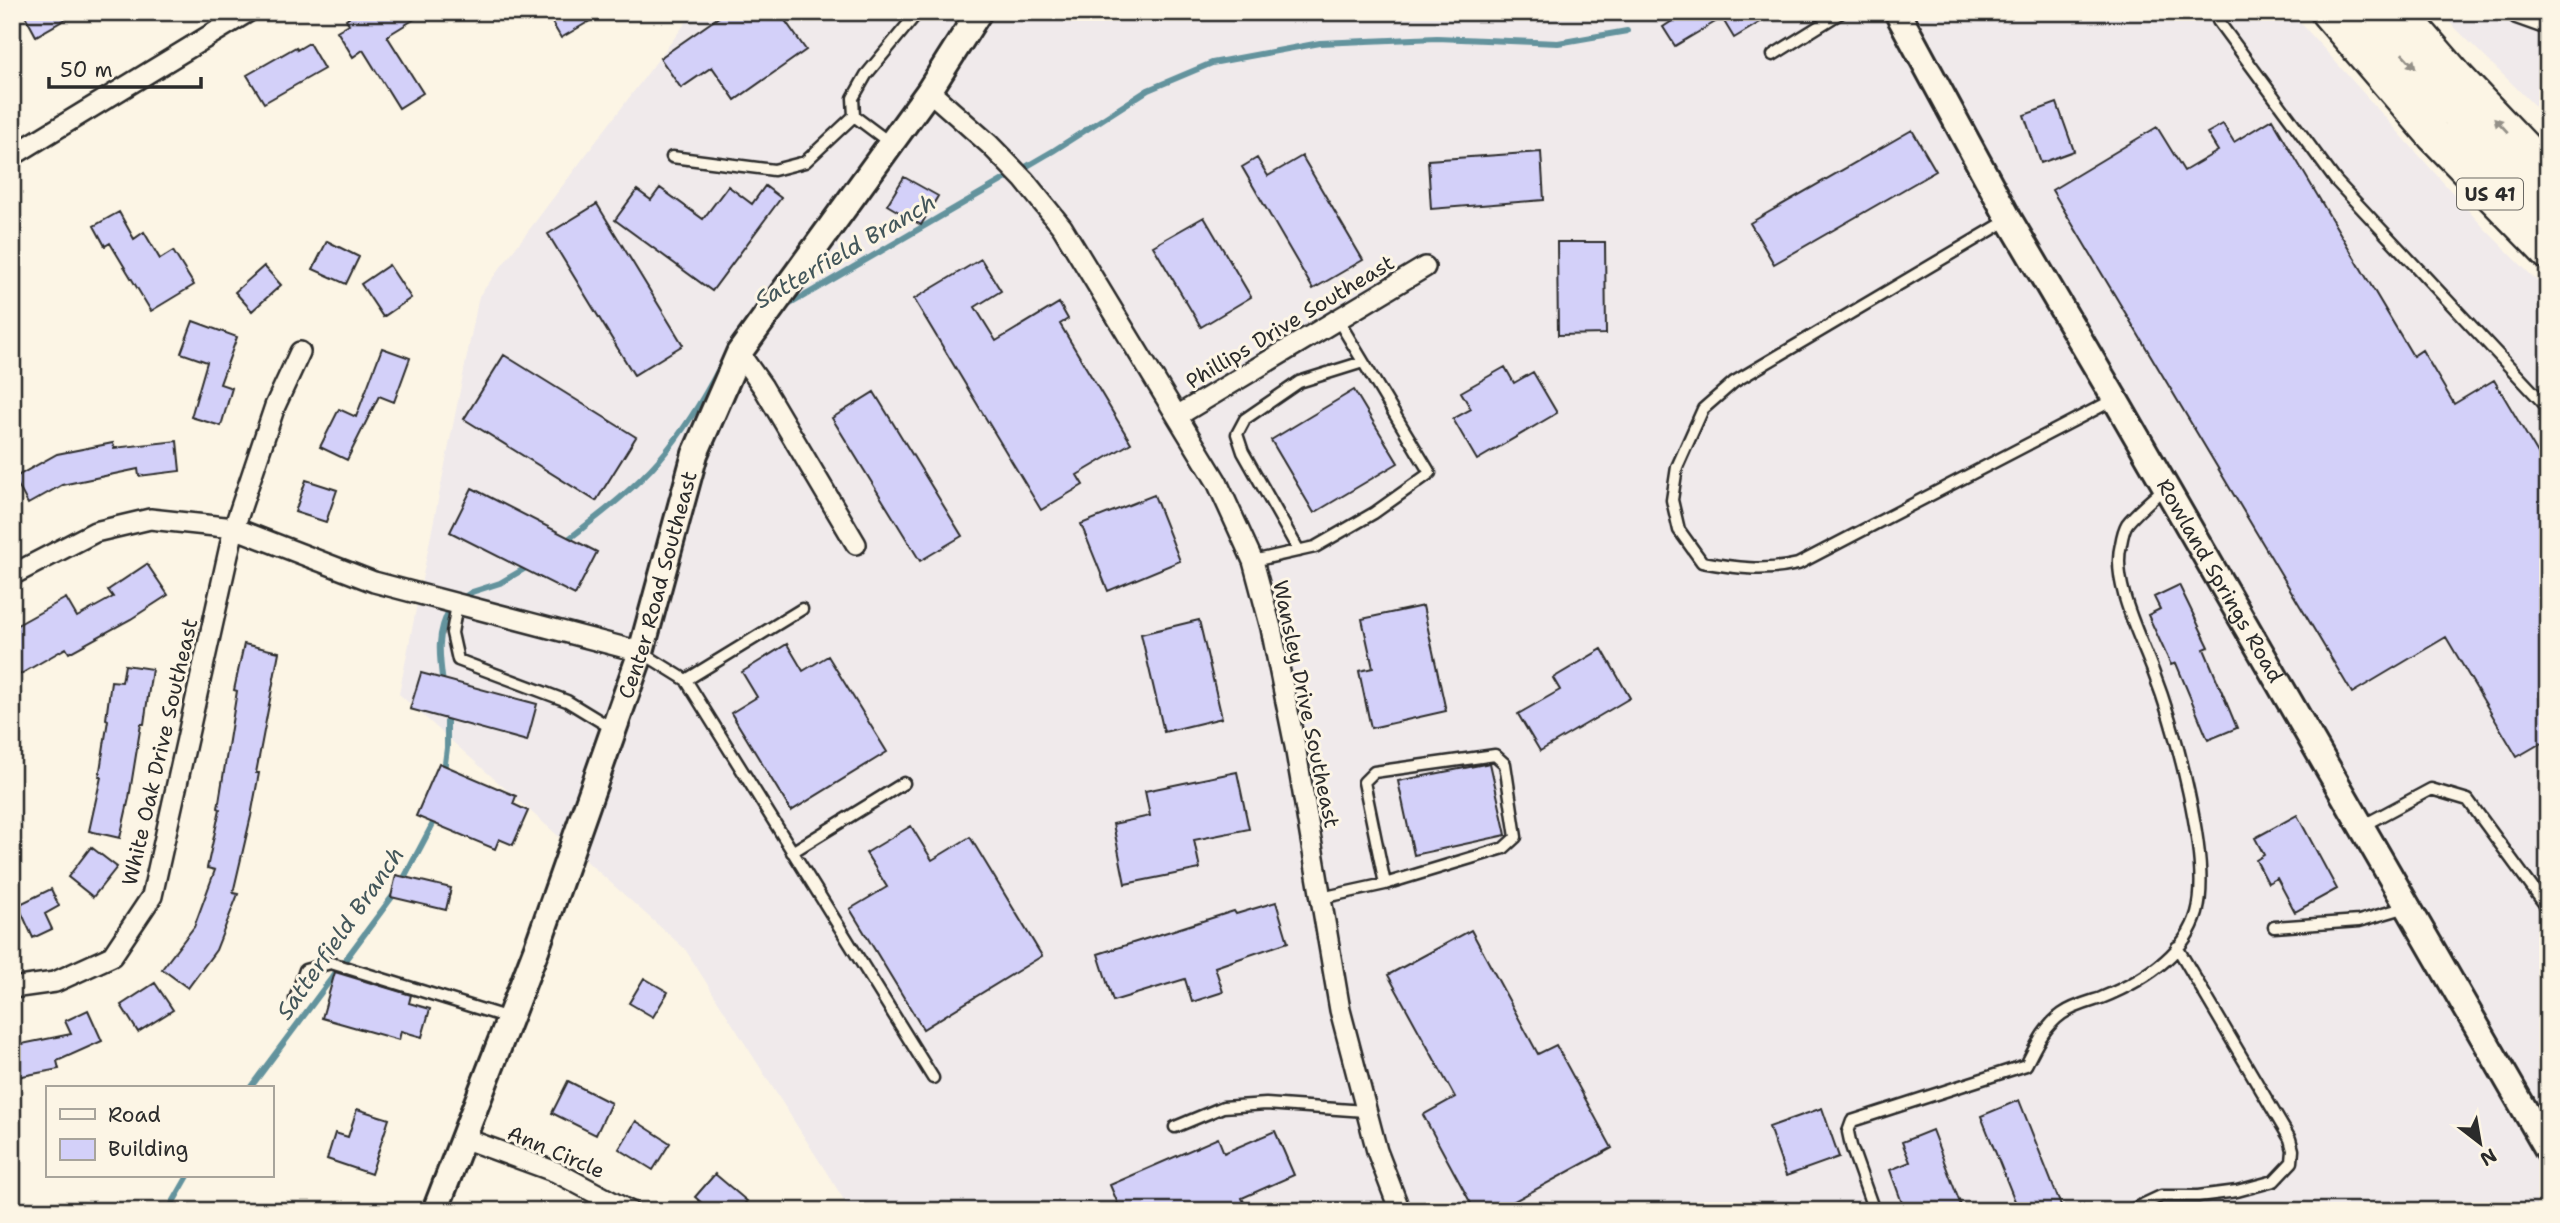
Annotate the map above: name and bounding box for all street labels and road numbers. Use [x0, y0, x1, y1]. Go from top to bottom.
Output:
road number: US 41 [2457, 178, 2523, 210]
street label: Phillips Drive Southeast [1181, 249, 1399, 395]
street label: Center Road Southeast [612, 468, 704, 703]
street label: Rowland Springs Road [2150, 474, 2290, 688]
street label: Wansley Drive Southeast [1266, 578, 1346, 830]
street label: White Oak Drive Southeast [116, 616, 204, 888]
street label: Ann Circle [503, 1119, 609, 1185]

